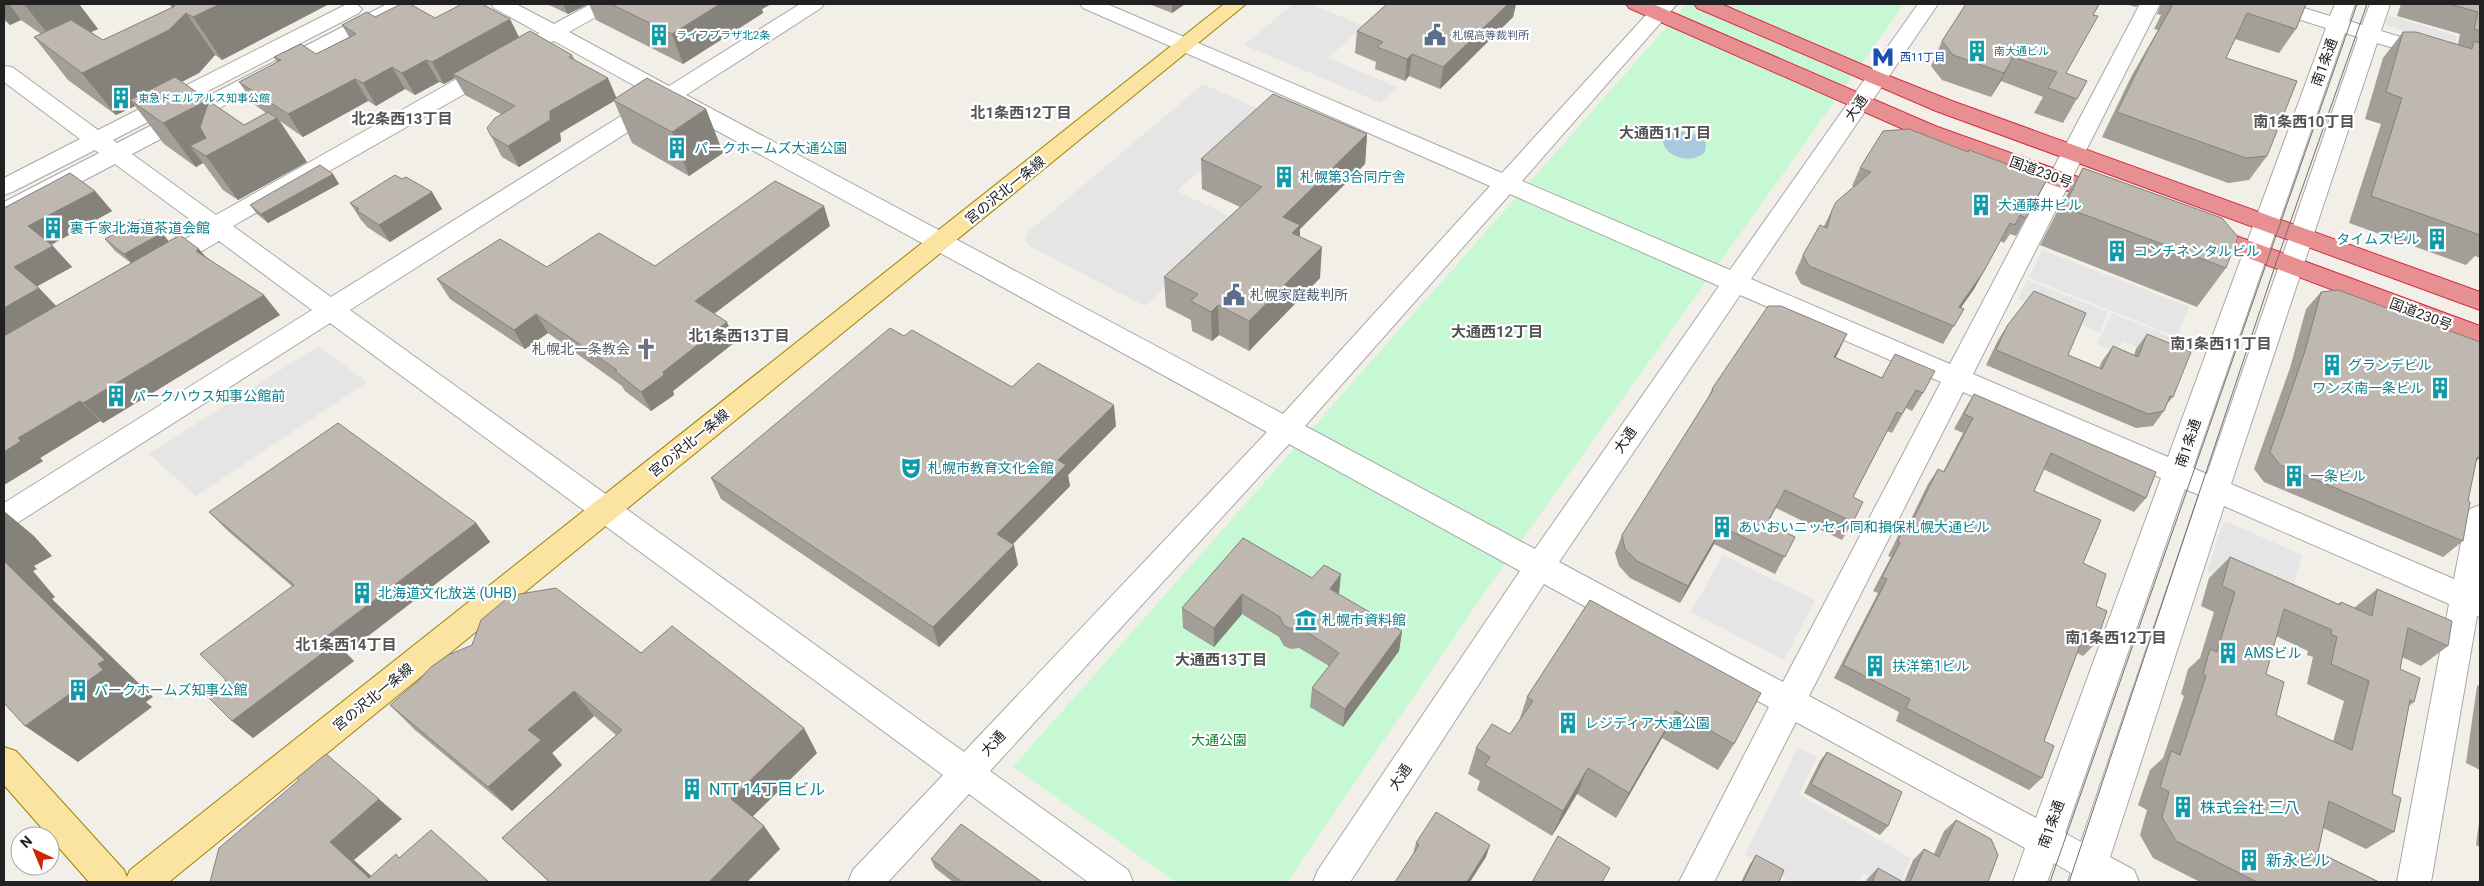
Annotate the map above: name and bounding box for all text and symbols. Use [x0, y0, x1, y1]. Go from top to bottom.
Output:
building icon: ライフプラザ北2条 [646, 22, 672, 48]
public building icon: 札幌高等裁判所 [1422, 22, 1448, 48]
place label: ライフプラザ北2条 [676, 29, 770, 42]
place label: 札幌高等裁判所 [1452, 29, 1530, 42]
street label: 南1条通 [2308, 36, 2340, 88]
building icon: 南大通ビル [1964, 38, 1990, 64]
metro station icon: 西11丁目 [1870, 44, 1896, 70]
place label: 南大通ビル [1994, 45, 2049, 58]
place label: 西11丁目 [1900, 51, 1945, 64]
building icon: 東急ドエルアルス知事公館 [108, 85, 134, 111]
place label: 東急ドエルアルス知事公館 [138, 92, 270, 105]
street label: 大通 [1841, 92, 1871, 124]
district label: 北1条西12丁目 [971, 104, 1071, 122]
district label: 北2条西13丁目 [352, 110, 452, 128]
district label: 南1条西10丁目 [2254, 113, 2354, 131]
district label: 大通西11丁目 [1619, 124, 1711, 142]
building icon: パークホームズ大通公園 [664, 135, 690, 161]
place label: パークホームズ大通公園 [694, 140, 848, 156]
street label: 宮の沢北一条線 [962, 153, 1048, 227]
street label: 国道230号 [2007, 153, 2075, 191]
building icon: 札幌第3合同庁舎 [1271, 164, 1297, 190]
place label: 札幌第3合同庁舎 [1300, 169, 1406, 185]
building icon: 大通藤井ビル [1968, 192, 1994, 218]
place label: 大通藤井ビル [1998, 197, 2082, 213]
building icon: 裏千家北海道茶道会館 [40, 215, 66, 241]
place label: 裏千家北海道茶道会館 [70, 220, 210, 236]
building icon: タイムスビル [2424, 226, 2450, 252]
place label: タイムスビル [2336, 231, 2420, 247]
building icon: コンチネンタルビル [2104, 238, 2130, 264]
place label: コンチネンタルビル [2134, 243, 2260, 259]
public building icon: 札幌家庭裁判所 [1221, 282, 1247, 308]
place label: 札幌家庭裁判所 [1250, 287, 1348, 303]
street label: 国道230号 [2388, 295, 2454, 333]
district label: 大通西12丁目 [1451, 323, 1543, 341]
district label: 北1条西13丁目 [689, 327, 789, 345]
district label: 南1条西11丁目 [2171, 335, 2271, 353]
church icon: 札幌北一条教会 [633, 336, 659, 362]
place label: 札幌北一条教会 [532, 341, 630, 357]
building icon: グランデビル [2319, 352, 2345, 378]
place label: グランデビル [2348, 357, 2432, 373]
building icon: ワンズ南一条ビル [2427, 375, 2453, 401]
place label: ワンズ南一条ビル [2312, 380, 2424, 396]
building icon: パークハウス知事公館前 [103, 383, 129, 409]
place label: パークハウス知事公館前 [132, 388, 285, 404]
street label: 宮の沢北一条線 [646, 406, 732, 480]
street label: 南1条通 [2172, 417, 2204, 469]
street label: 大通 [1610, 424, 1640, 456]
theatre icon: 札幌市教育文化会館 [898, 455, 924, 481]
place label: 札幌市教育文化会館 [928, 460, 1054, 476]
building icon: 一条ビル [2281, 463, 2307, 489]
place label: 一条ビル [2310, 468, 2366, 484]
building icon: あいおいニッセイ同和損保札幌大通ビル [1709, 514, 1735, 540]
place label: あいおいニッセイ同和損保札幌大通ビル [1738, 519, 1990, 535]
building icon: 北海道文化放送 (UHB) [349, 580, 375, 606]
place label: 北海道文化放送 (UHB) [378, 585, 517, 602]
museum icon: 札幌市資料館 [1293, 607, 1319, 633]
place label: 札幌市資料館 [1322, 612, 1406, 628]
district label: 南1条西12丁目 [2066, 629, 2166, 647]
district label: 北1条西14丁目 [296, 636, 396, 654]
building icon: AMSビル [2215, 640, 2241, 666]
place label: AMSビル [2244, 645, 2302, 661]
district label: 大通西13丁目 [1175, 651, 1267, 669]
building icon: 扶洋第1ビル [1862, 653, 1888, 679]
place label: 扶洋第1ビル [1892, 658, 1970, 674]
street label: 宮の沢北一条線 [330, 660, 416, 734]
building icon: パークホームズ知事公館 [65, 677, 91, 703]
place label: パークホームズ知事公館 [94, 682, 248, 698]
building icon: レジディア大通公園 [1555, 710, 1581, 736]
place label: レジディア大通公園 [1585, 715, 1710, 731]
street label: 大通 [978, 727, 1008, 759]
park label: 大通公園 [1191, 732, 1247, 748]
street label: 大通 [1386, 761, 1414, 793]
building icon: NTT 14丁目ビル [679, 776, 705, 802]
place label: NTT 14丁目ビル [709, 780, 825, 799]
building icon: 株式会社 三八 [2170, 794, 2196, 820]
street label: 南1条通 [2035, 798, 2067, 850]
place label: 株式会社 三八 [2200, 798, 2300, 817]
north arrow [10, 826, 60, 876]
text: N [17, 832, 35, 851]
building icon: 新永ビル [2236, 847, 2262, 873]
place label: 新永ビル [2266, 851, 2330, 870]

